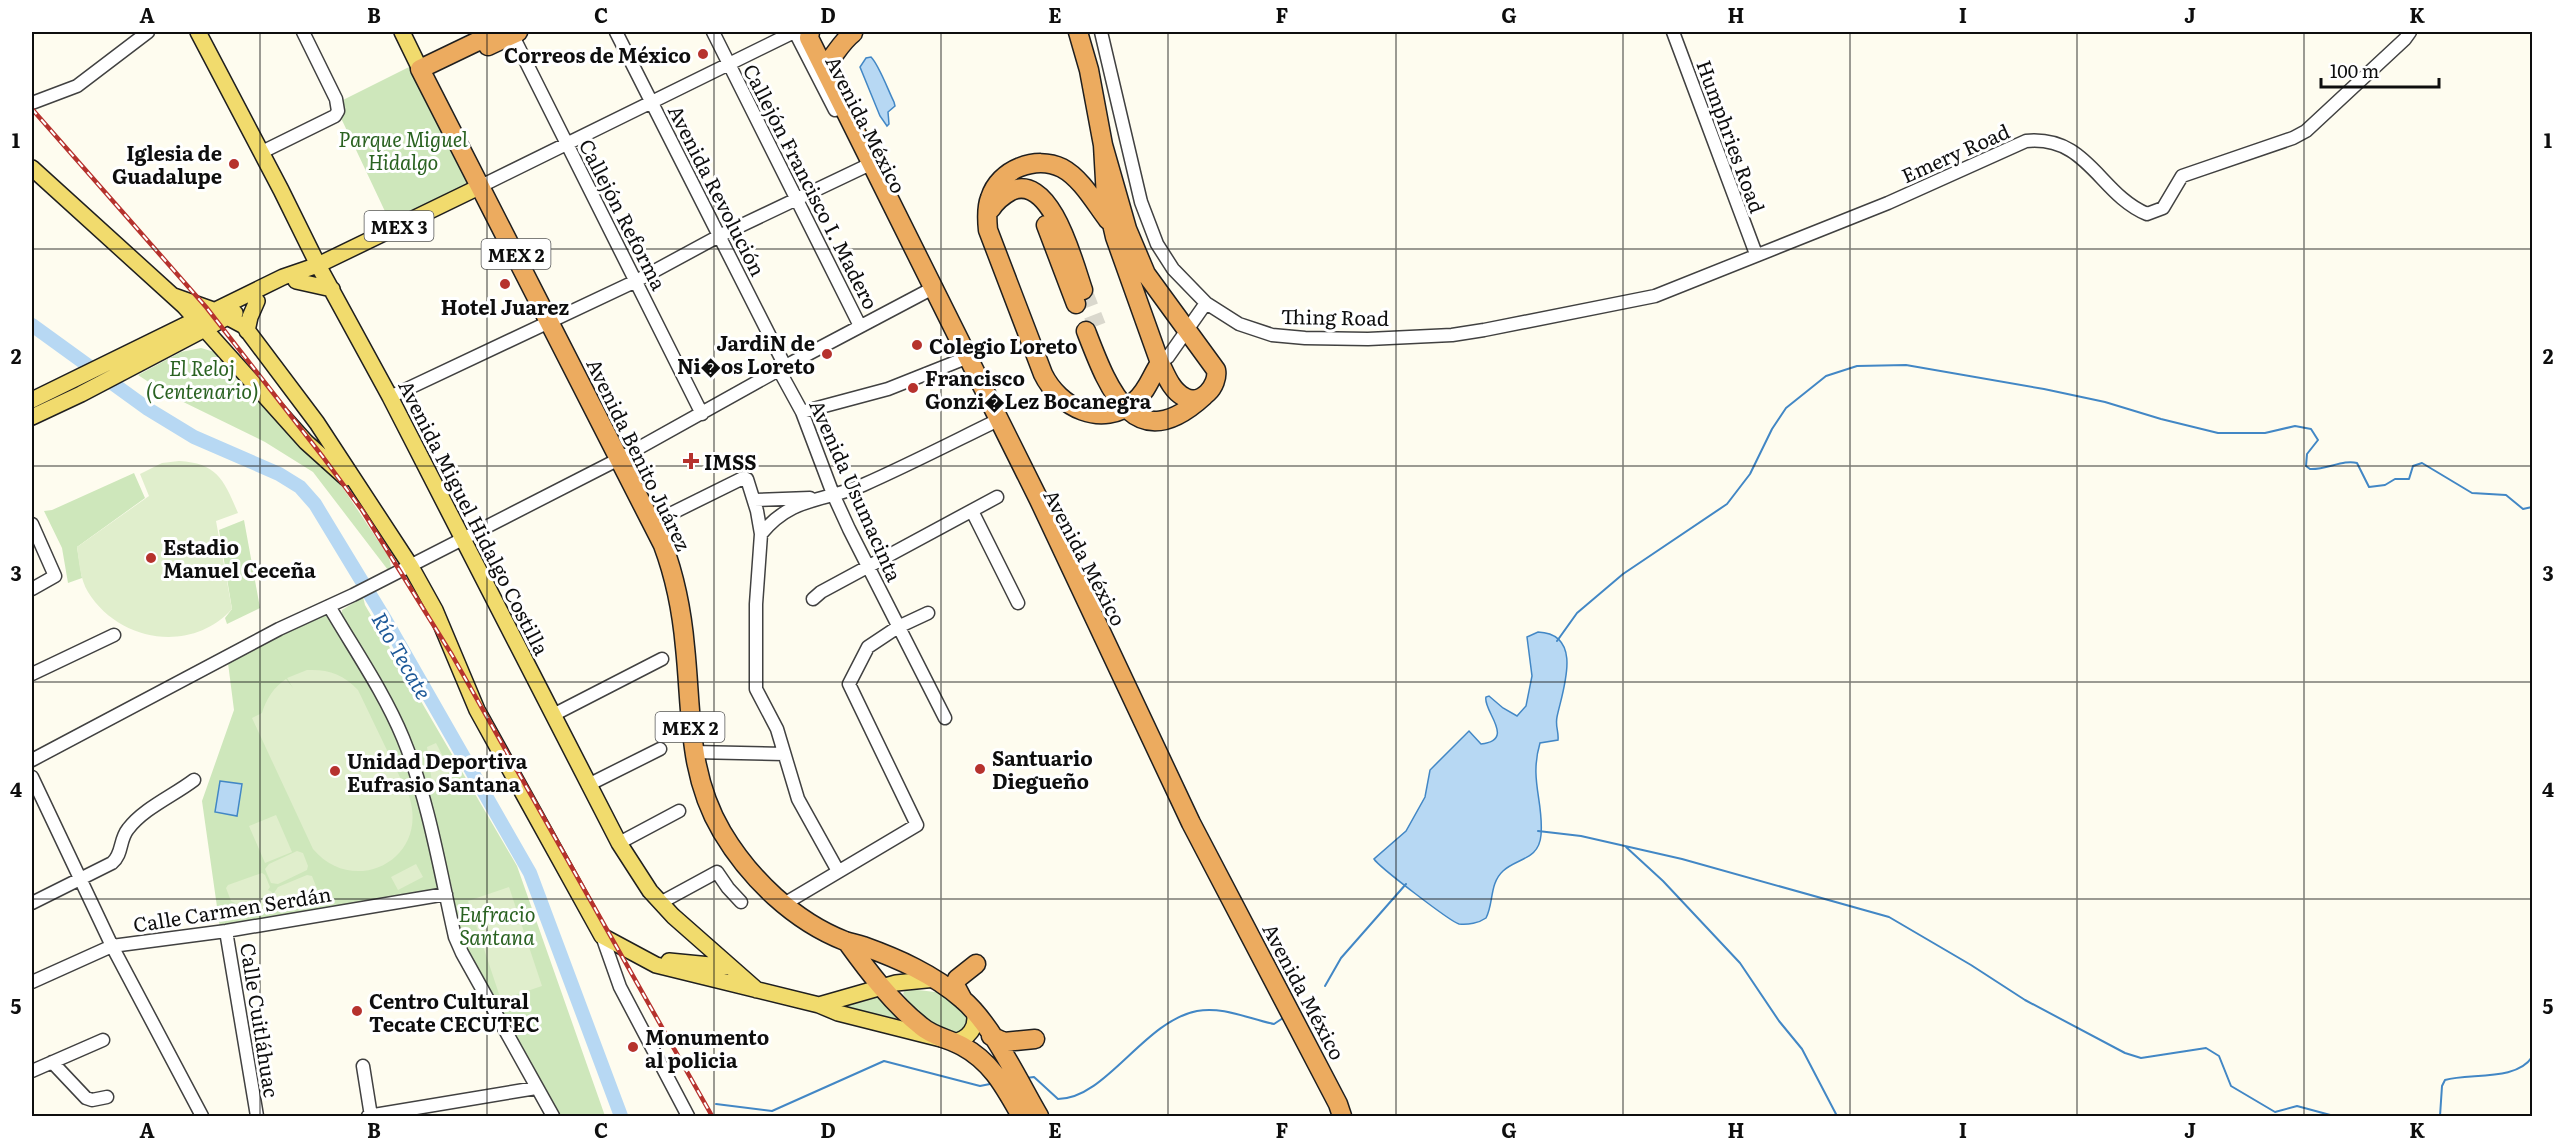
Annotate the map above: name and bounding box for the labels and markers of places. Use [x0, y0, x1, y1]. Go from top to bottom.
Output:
place label: Correos de México [504, 39, 691, 69]
marker: Correos de México [696, 47, 710, 61]
place label: Iglesia de Guadalupe [112, 137, 222, 190]
marker: Iglesia de Guadalupe [227, 157, 241, 171]
marker: Hotel Juarez [498, 277, 512, 291]
place label: Hotel Juarez [441, 291, 569, 321]
place label: JardiN de Ni�os Loreto [677, 327, 815, 380]
place label: Colegio Loreto [929, 330, 1078, 360]
marker: Colegio Loreto [910, 338, 924, 352]
marker: JardiN de Ni�os Loreto [820, 347, 834, 361]
place label: Francisco Gonzi�Lez Bocanegra [925, 362, 1152, 415]
marker: Francisco Gonzi�Lez Bocanegra [906, 381, 920, 395]
place label: IMSS [704, 446, 757, 476]
marker: IMSS [682, 452, 700, 470]
place label: Estadio Manuel Ceceña [163, 531, 316, 584]
marker: Estadio Manuel Ceceña [144, 551, 158, 565]
place label: Santuario Diegueño [992, 742, 1093, 795]
place label: Unidad Deportiva Eufrasio Santana [347, 745, 528, 798]
marker: Santuario Diegueño [973, 762, 987, 776]
marker: Unidad Deportiva Eufrasio Santana [328, 764, 342, 778]
place label: Centro Cultural Tecate CECUTEC [369, 985, 540, 1038]
marker: Centro Cultural Tecate CECUTEC [350, 1004, 364, 1018]
place label: Monumento al policia [645, 1021, 769, 1074]
marker: Monumento al policia [626, 1040, 640, 1054]

